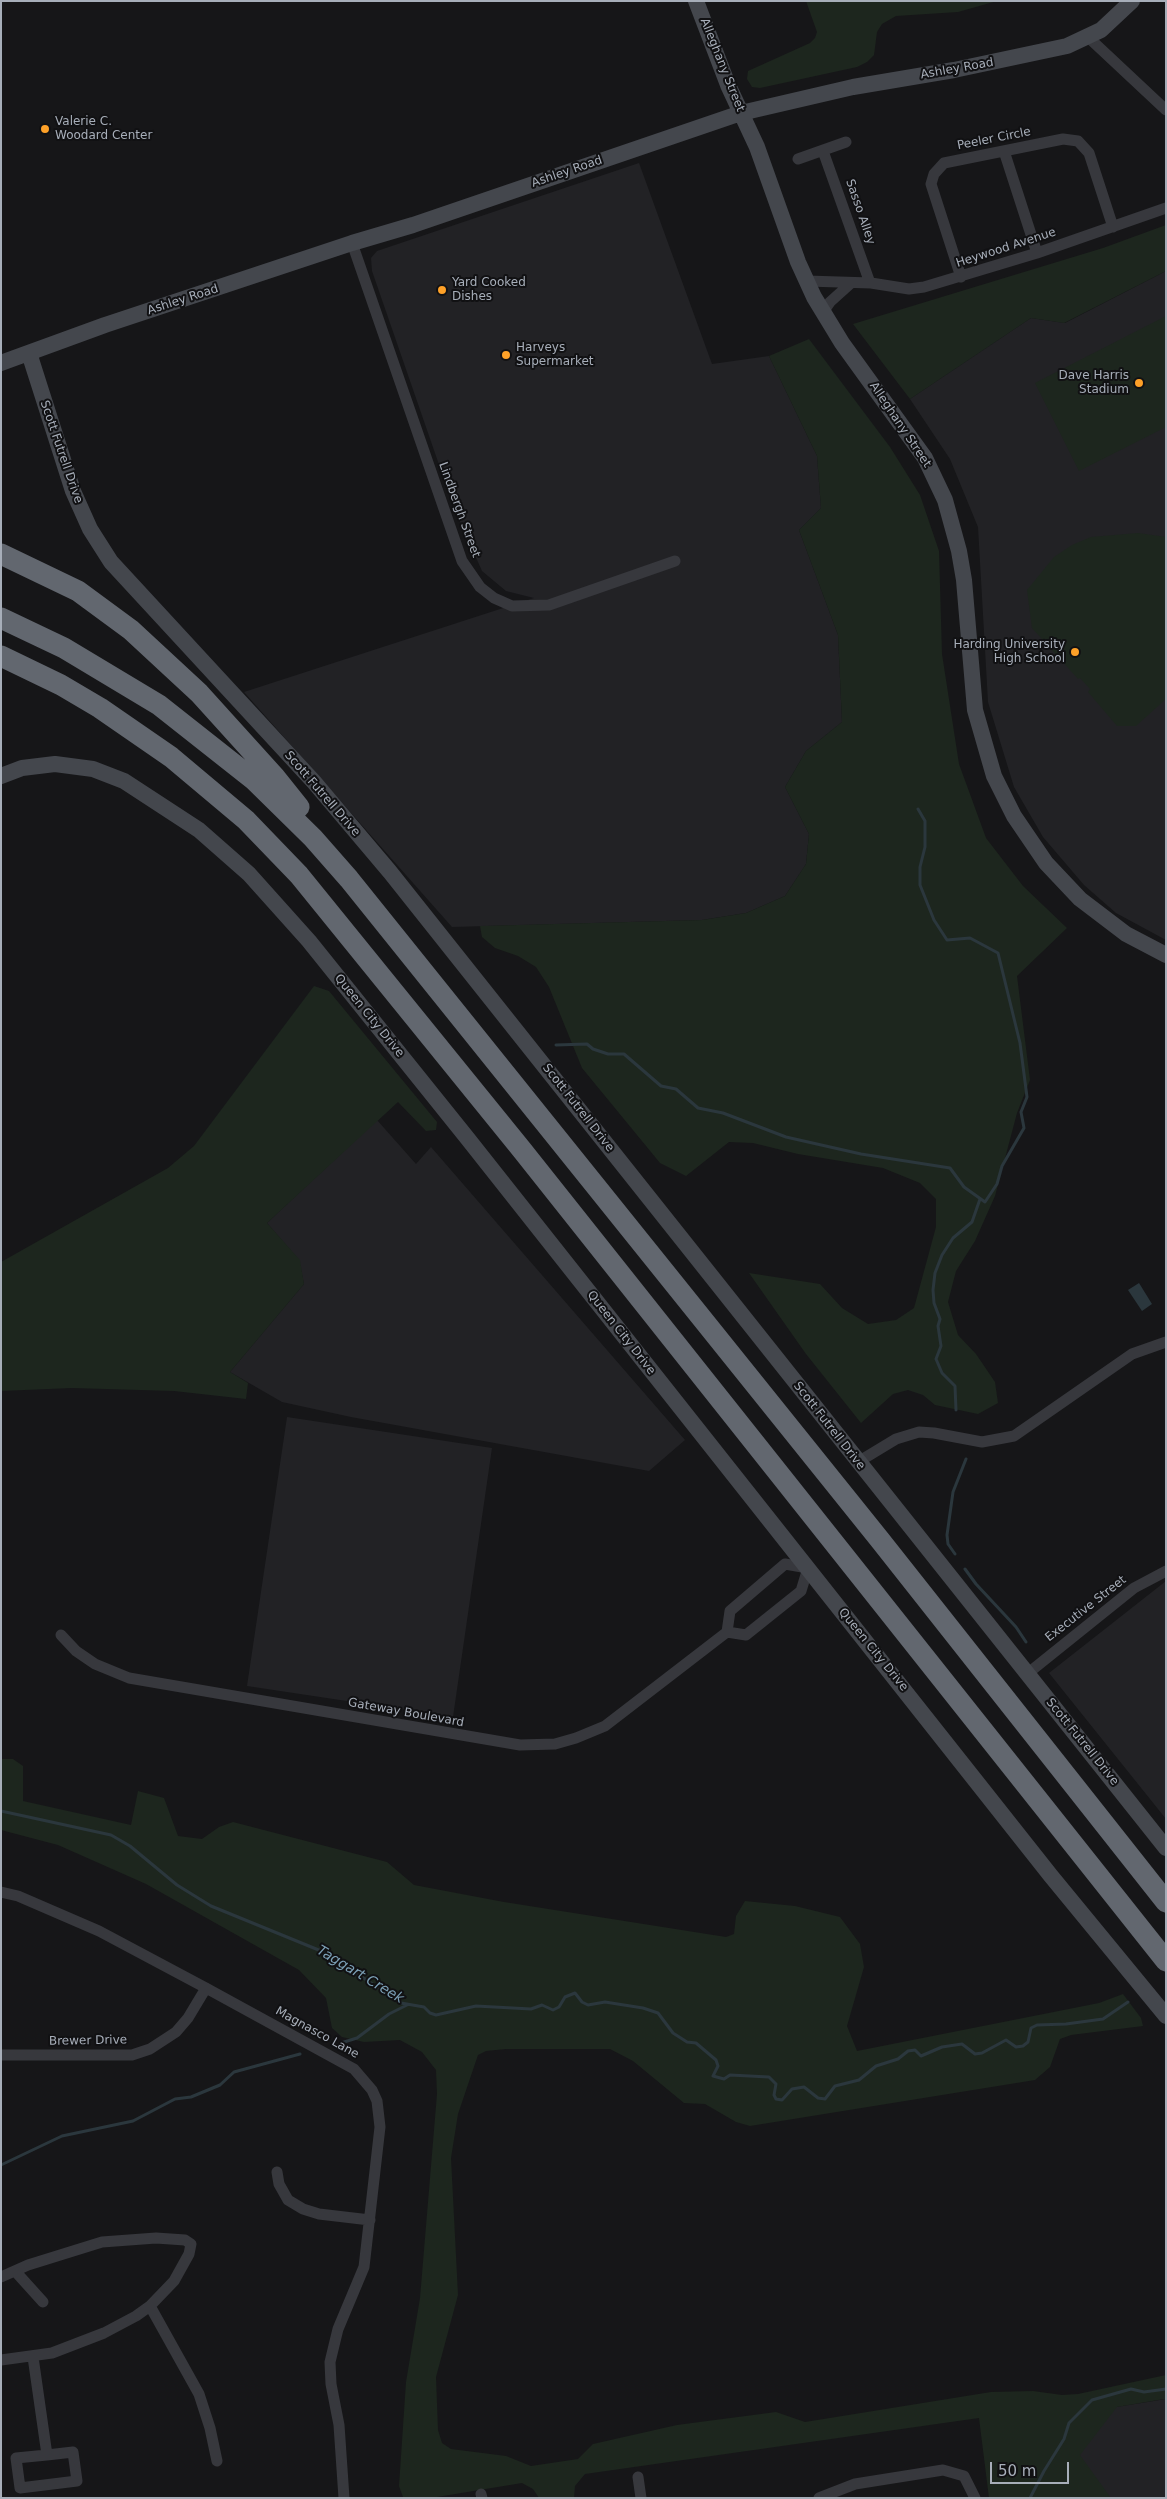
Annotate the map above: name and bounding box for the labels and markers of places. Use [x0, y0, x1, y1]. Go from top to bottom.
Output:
place label: Valerie C. Woodard Center [55, 115, 152, 143]
marker: Valerie C. Woodard Center [39, 123, 51, 135]
place label: Yard Cooked Dishes [452, 276, 526, 304]
marker: Yard Cooked Dishes [436, 284, 448, 296]
place label: Harveys Supermarket [516, 341, 594, 369]
marker: Harveys Supermarket [500, 349, 512, 361]
place label: Dave Harris Stadium [1058, 369, 1129, 397]
marker: Dave Harris Stadium [1133, 377, 1145, 389]
place label: Harding University High School [953, 638, 1065, 666]
marker: Harding University High School [1069, 646, 1081, 658]

